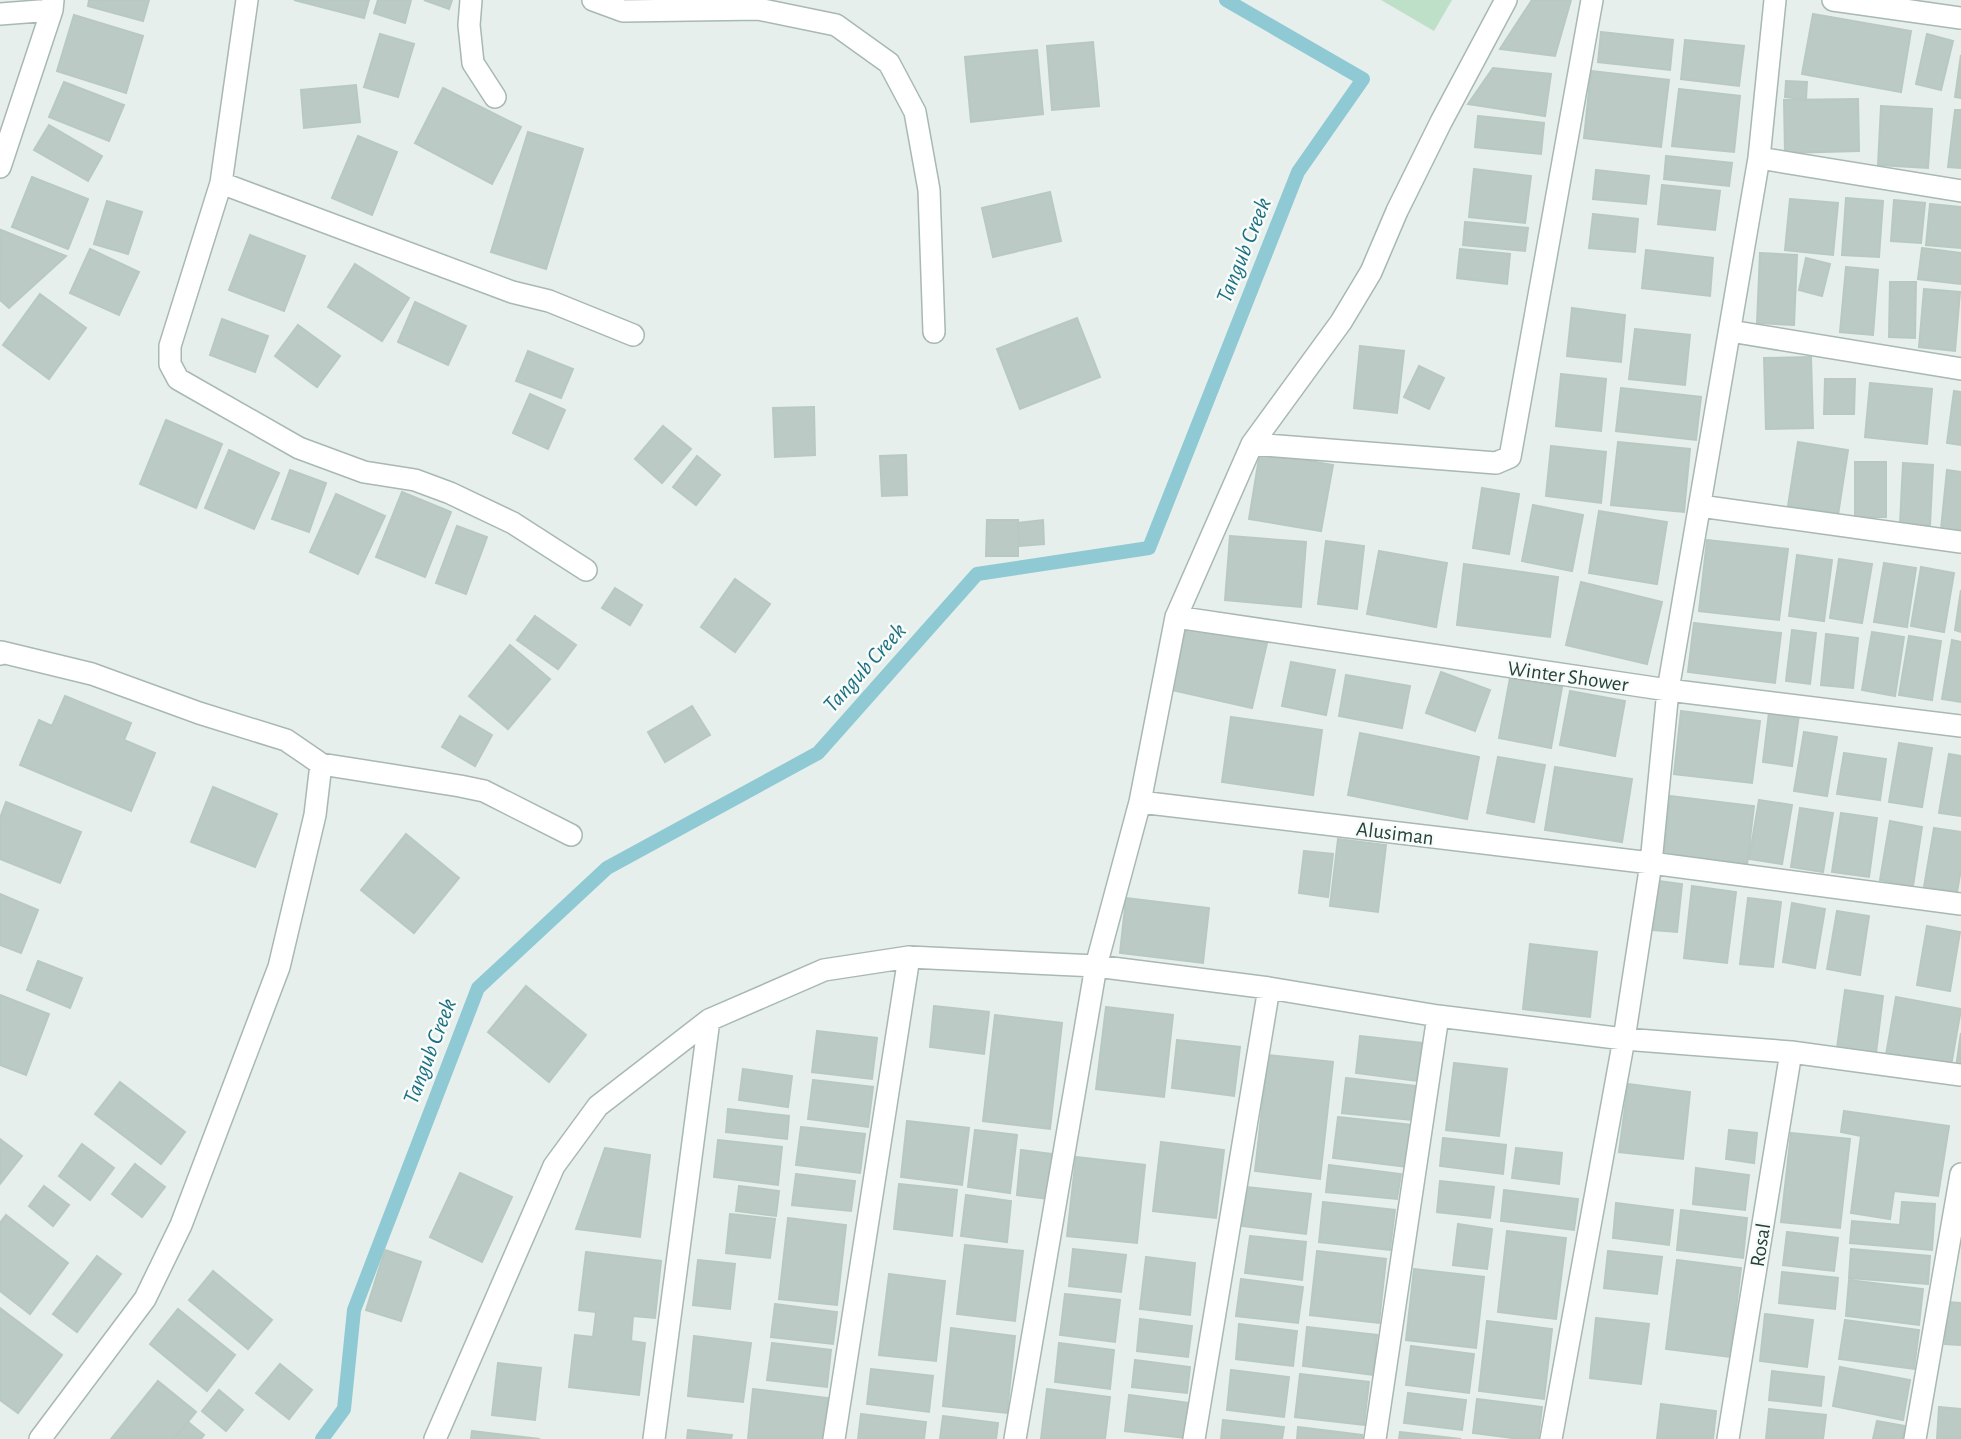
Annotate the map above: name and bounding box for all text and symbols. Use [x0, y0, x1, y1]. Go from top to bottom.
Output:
water label: Tangub Creek [1213, 194, 1276, 306]
water label: Tangub Creek [819, 619, 911, 717]
street label: Winter Shower [1506, 658, 1630, 695]
street label: Alusiman [1355, 818, 1435, 849]
water label: Tangub Creek [400, 995, 461, 1108]
street label: Rosal [1747, 1222, 1774, 1268]

